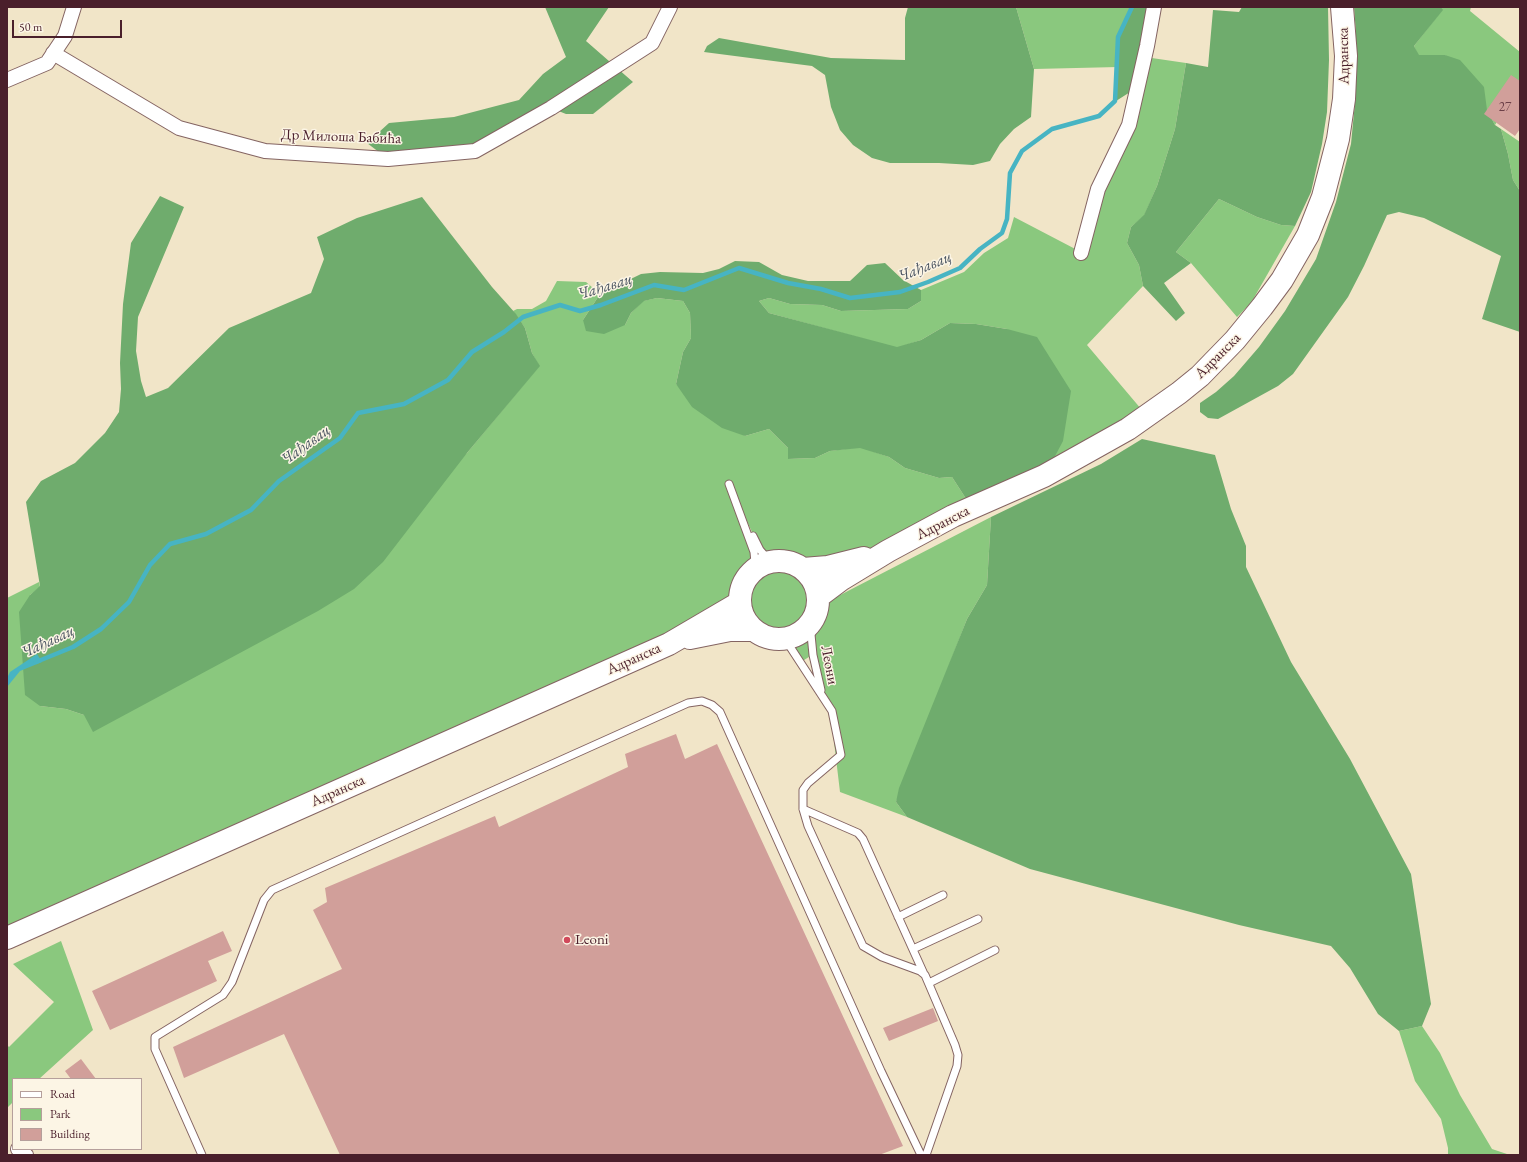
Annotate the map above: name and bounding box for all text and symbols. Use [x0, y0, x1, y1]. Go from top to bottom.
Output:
scale bar [14, 12, 124, 38]
text: 50 m [19, 19, 42, 35]
street label: Адранска [1335, 27, 1353, 85]
house number: 27 [1499, 99, 1511, 115]
street label: Др Милоша Бабића [281, 126, 401, 148]
water label: Чађавац [896, 248, 954, 286]
water label: Чађавац [575, 270, 635, 304]
street label: Адранска [1191, 329, 1245, 383]
water label: Чађавац [278, 421, 334, 469]
street label: Адранска [913, 502, 973, 544]
water label: Чађавац [19, 621, 77, 663]
street label: Адранска [604, 639, 664, 679]
street label: Леони [816, 644, 842, 686]
street label: Адранска [308, 771, 368, 811]
place label: Leoni [575, 931, 608, 949]
marker: Leoni [562, 935, 572, 945]
legend [12, 1078, 142, 1150]
text: Road [50, 1086, 75, 1102]
text: Park [50, 1106, 70, 1122]
text: Building [50, 1126, 90, 1142]

